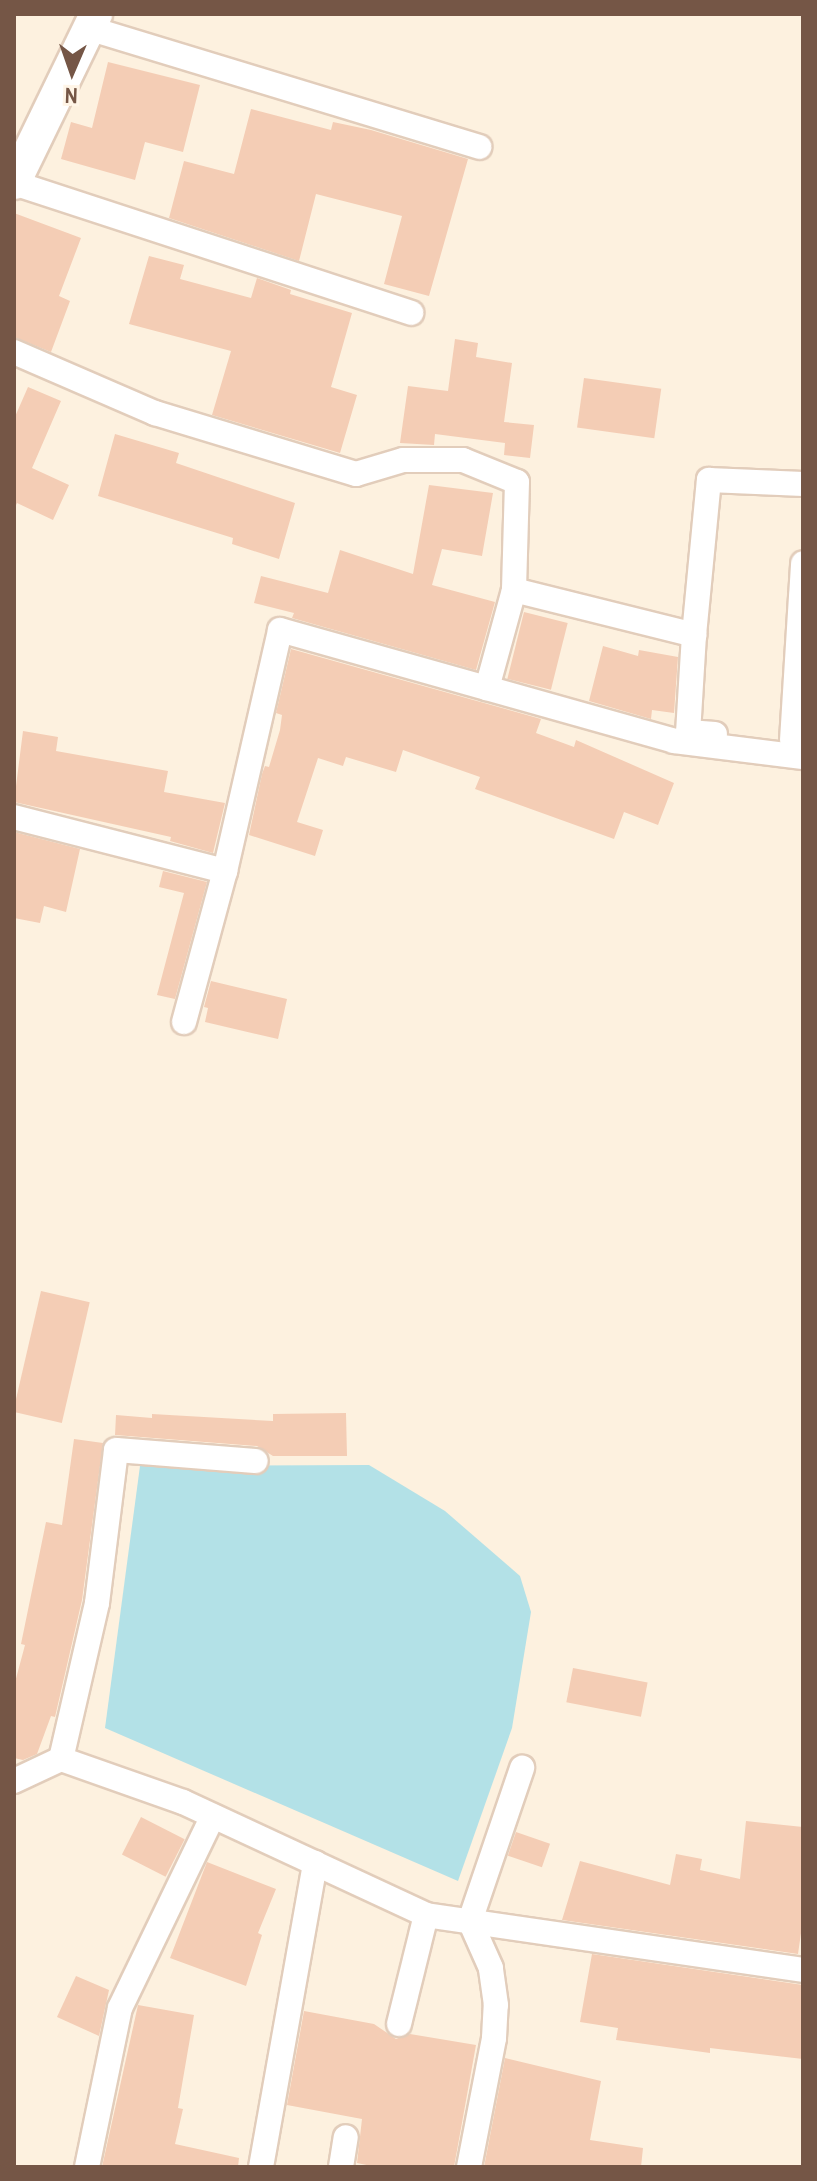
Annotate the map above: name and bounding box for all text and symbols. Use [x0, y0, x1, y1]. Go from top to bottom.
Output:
north arrow [32, 32, 112, 112]
text: N [64, 81, 78, 111]

